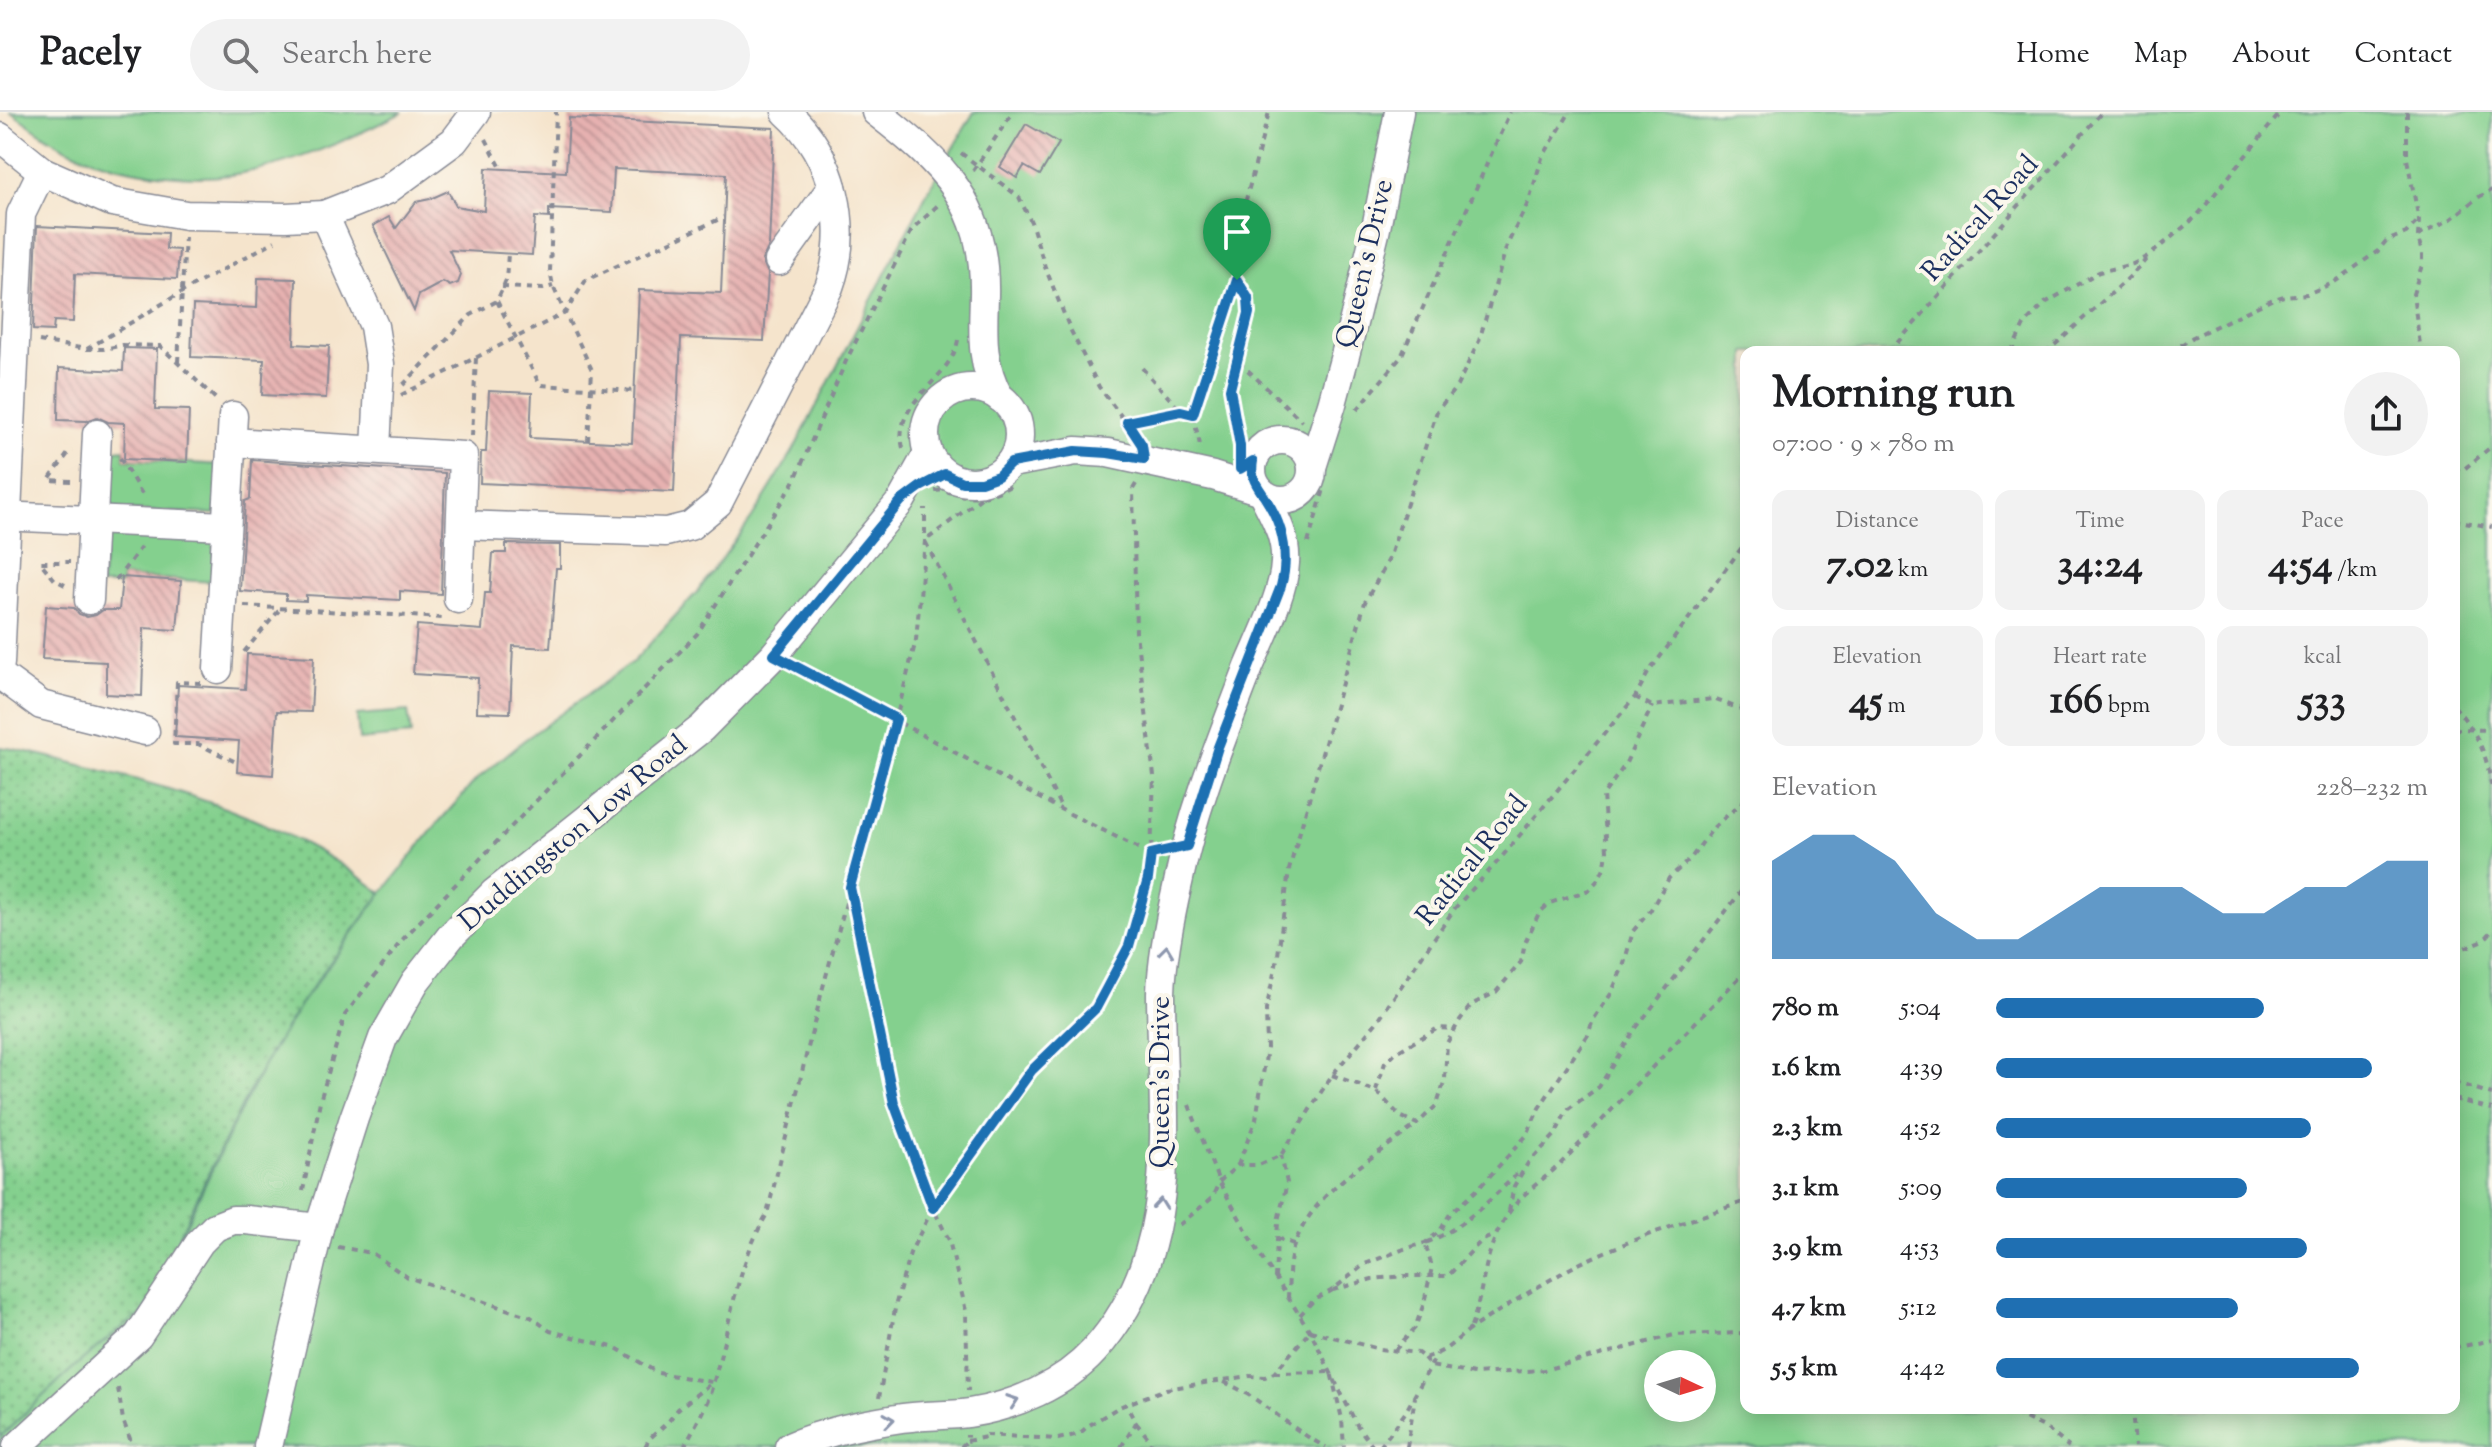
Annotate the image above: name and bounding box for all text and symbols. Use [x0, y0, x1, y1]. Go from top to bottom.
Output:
search box [190, 19, 750, 91]
text: Pacely [40, 28, 142, 82]
icon: search [218, 33, 262, 77]
text: Search here [282, 34, 432, 77]
text: Home [2016, 35, 2090, 75]
text: Map [2134, 35, 2188, 75]
text: About [2232, 35, 2310, 75]
text: Contact [2354, 35, 2452, 75]
street label: Radical Road [1913, 147, 2049, 291]
street label: Queen's Drive [1327, 176, 1405, 352]
pin [1203, 198, 1271, 280]
icon: arrive [1215, 210, 1259, 254]
text: Morning run [1772, 364, 2015, 427]
button: share [2344, 372, 2428, 456]
text: 07:00 · 9 × 780 m [1772, 426, 1955, 463]
text: Distance [1836, 506, 1919, 538]
text: Time [2076, 506, 2124, 538]
text: Pace [2302, 506, 2344, 538]
text: 7.02 [1827, 538, 1893, 595]
text: 34:24 [2057, 538, 2143, 595]
text: 4:54 [2268, 538, 2333, 595]
text: km [1893, 555, 1928, 587]
text: /km [2333, 555, 2377, 587]
text: Elevation [1833, 642, 1922, 674]
text: Heart rate [2053, 642, 2147, 674]
text: kcal [2304, 642, 2342, 674]
text: 45 [1849, 674, 1883, 731]
text: 166 [2050, 674, 2103, 731]
text: 533 [2300, 674, 2346, 731]
text: m [1883, 691, 1906, 723]
text: bpm [2103, 691, 2150, 723]
street label: Duddingston Low Road [451, 726, 697, 942]
text: Elevation [1772, 770, 1877, 807]
text: 228–232 m [2316, 770, 2428, 807]
street label: Radical Road [1408, 787, 1539, 935]
one-way arrow [1157, 944, 1174, 958]
text: 780 m [1772, 990, 1839, 1027]
text: 5:04 [1900, 990, 1941, 1027]
street label: Queen's Drive [1142, 996, 1182, 1168]
text: 1.6 km [1772, 1050, 1841, 1087]
text: 4:39 [1900, 1050, 1943, 1087]
text: 2.3 km [1772, 1110, 1842, 1147]
text: 4:52 [1900, 1110, 1941, 1147]
text: 3.1 km [1772, 1170, 1839, 1207]
text: 5:09 [1900, 1170, 1942, 1207]
one-way arrow [1151, 1197, 1168, 1210]
text: 3.9 km [1772, 1230, 1842, 1267]
text: 4:53 [1900, 1230, 1939, 1267]
text: 4.7 km [1772, 1290, 1846, 1327]
text: 5:12 [1900, 1290, 1937, 1327]
north arrow [1644, 1350, 1716, 1422]
map controls [1644, 1350, 1716, 1422]
text: 5.5 km [1772, 1350, 1838, 1387]
text: 4:42 [1900, 1350, 1945, 1387]
one-way arrow [1006, 1395, 1020, 1411]
one-way arrow [882, 1412, 896, 1429]

